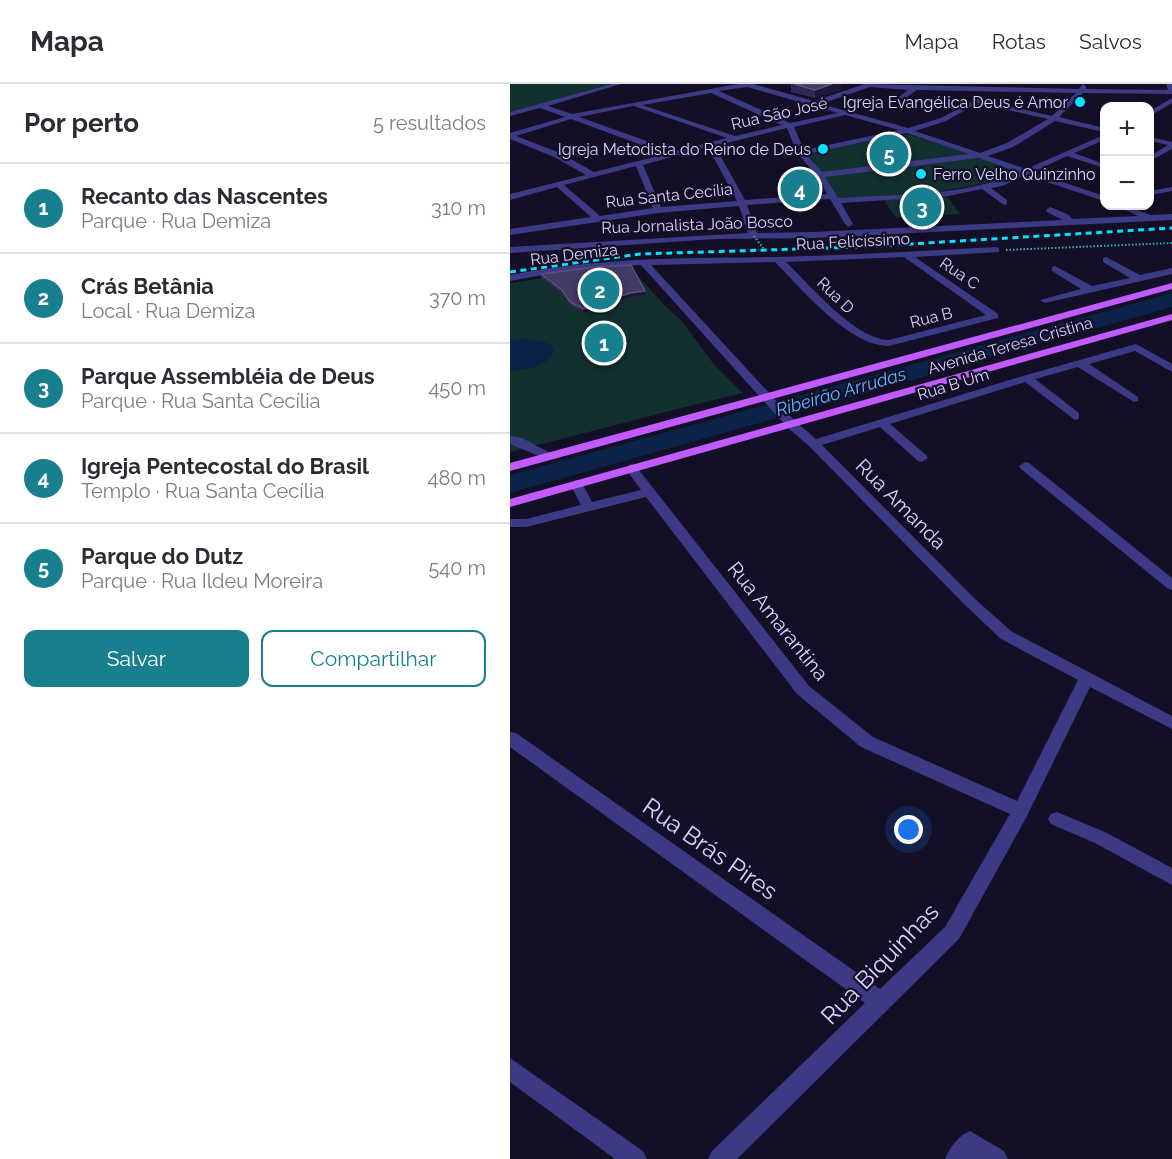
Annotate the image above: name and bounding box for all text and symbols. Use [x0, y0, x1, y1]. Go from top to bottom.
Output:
text: Mapa [30, 25, 104, 58]
text: Mapa [905, 29, 959, 54]
text: Rotas [992, 29, 1046, 54]
text: Salvos [1079, 29, 1142, 54]
street label: Rua São José [729, 93, 829, 134]
place label: Igreja Evangélica Deus é Amor [843, 93, 1068, 112]
marker: Igreja Evangélica Deus é Amor [1073, 95, 1087, 109]
map controls [1100, 102, 1154, 210]
button: + [1100, 102, 1154, 156]
text: Por perto [24, 108, 139, 138]
text: 5 resultados [373, 111, 486, 135]
pin: 5 [870, 132, 908, 176]
place label: Igreja Metodista do Reino de Deus [558, 140, 811, 159]
marker: Igreja Metodista do Reino de Deus [816, 142, 830, 156]
button: − [1100, 156, 1154, 210]
place label: Ferro Velho Quinzinho [933, 165, 1096, 184]
pin: 4 [780, 166, 820, 212]
marker: Ferro Velho Quinzinho [914, 167, 928, 181]
street label: Rua Santa Cecília [605, 179, 734, 212]
text: Recanto das Nascentes [81, 183, 328, 209]
pin: 3 [902, 184, 942, 230]
text: 1 [39, 196, 48, 220]
text: 310 m [431, 196, 486, 220]
text: Parque · Rua Demiza [81, 209, 271, 233]
street label: Rua Jornalista João Bosco [601, 212, 793, 237]
street label: Rua Felicíssimo [795, 229, 911, 254]
street label: Rua Demiza [529, 240, 619, 269]
street label: Rua C [936, 253, 983, 293]
pin: 2 [580, 268, 620, 312]
text: Crás Betânia [81, 273, 214, 299]
street label: Rua D [813, 273, 858, 318]
text: 2 [38, 286, 49, 310]
text: 370 m [429, 286, 486, 310]
text: Local · Rua Demiza [81, 299, 255, 323]
street label: Rua B [908, 303, 954, 332]
street label: Avenida Teresa Cristina [926, 313, 1095, 378]
pin: 1 [584, 320, 623, 366]
text: Parque Assembléia de Deus [81, 363, 375, 389]
water label: Ribeirão Arrudas [773, 363, 909, 420]
street label: Rua B Um [915, 365, 991, 404]
text: 3 [38, 376, 49, 400]
text: 450 m [428, 376, 486, 400]
text: Parque · Rua Santa Cecília [81, 389, 321, 413]
text: Igreja Pentecostal do Brasil [81, 453, 369, 479]
street label: Rua Amanda [851, 454, 951, 554]
text: 4 [38, 466, 49, 490]
text: 480 m [428, 466, 486, 490]
text: Templo · Rua Santa Cecília [81, 479, 324, 503]
text: Parque do Dutz [81, 543, 243, 569]
text: 5 [38, 556, 49, 580]
text: 540 m [428, 556, 486, 580]
street label: Rua Amarantina [723, 557, 833, 685]
text: Parque · Rua Ildeu Moreira [81, 569, 323, 593]
button: Salvar [24, 630, 249, 687]
button: Compartilhar [261, 630, 486, 687]
street label: Rua Brás Pires [637, 791, 783, 906]
your location [894, 815, 923, 844]
street label: Rua Biquinhas [815, 897, 945, 1030]

